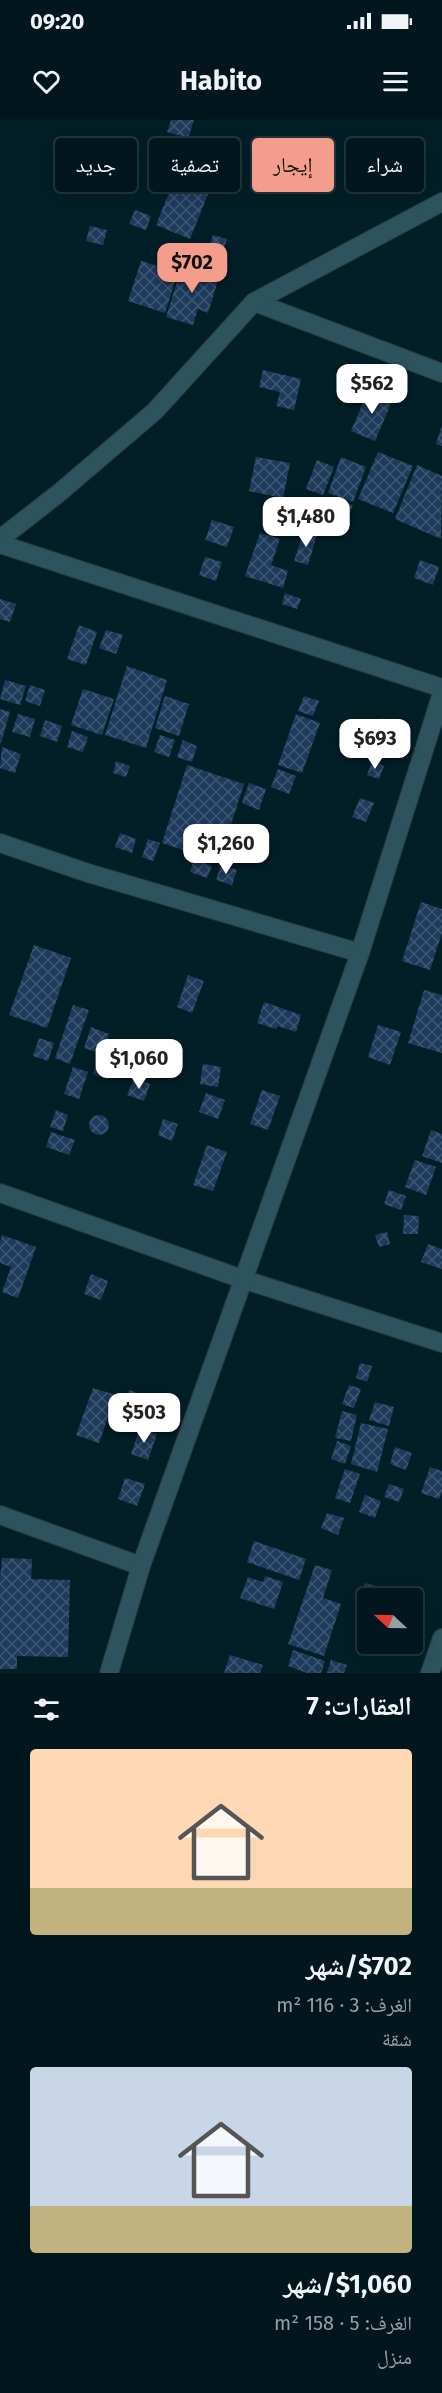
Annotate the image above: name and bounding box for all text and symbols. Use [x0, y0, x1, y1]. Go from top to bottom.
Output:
text: 09:20 [30, 8, 85, 35]
icon: heart [30, 65, 63, 98]
text: Habito [180, 65, 262, 97]
icon: menu [379, 65, 412, 98]
chip: جديد [55, 138, 137, 192]
chip: تصفية [149, 138, 240, 192]
chip: إيجار [252, 138, 334, 192]
chip: شراء [346, 138, 424, 192]
pin: $702 [156, 243, 228, 294]
text: $702 [171, 250, 213, 274]
pin: $562 [336, 364, 408, 415]
text: $562 [350, 371, 394, 395]
pin: $1,480 [257, 497, 355, 548]
text: $1,480 [277, 504, 335, 528]
pin: $693 [339, 719, 411, 770]
text: $693 [353, 726, 397, 750]
pin: $1,260 [177, 824, 275, 875]
text: $1,260 [197, 831, 255, 855]
pin: $1,060 [90, 1039, 188, 1090]
text: $1,060 [110, 1046, 168, 1070]
pin: $503 [108, 1393, 180, 1444]
text: $503 [122, 1400, 166, 1424]
north arrow [357, 1588, 423, 1654]
map controls [357, 1588, 423, 1654]
text: العقارات: 7 [306, 1691, 412, 1722]
icon: filters [30, 1693, 63, 1726]
icon: home [167, 1788, 275, 1896]
text: $702/شهر [306, 1951, 412, 1982]
text: الغرف: 3 · 116 m² [276, 1993, 412, 2017]
text: شقة [382, 2027, 412, 2051]
icon: home [167, 2106, 275, 2214]
text: $1,060/شهر [283, 2269, 412, 2300]
text: الغرف: 5 · 158 m² [274, 2311, 412, 2335]
text: منزل [377, 2345, 412, 2369]

